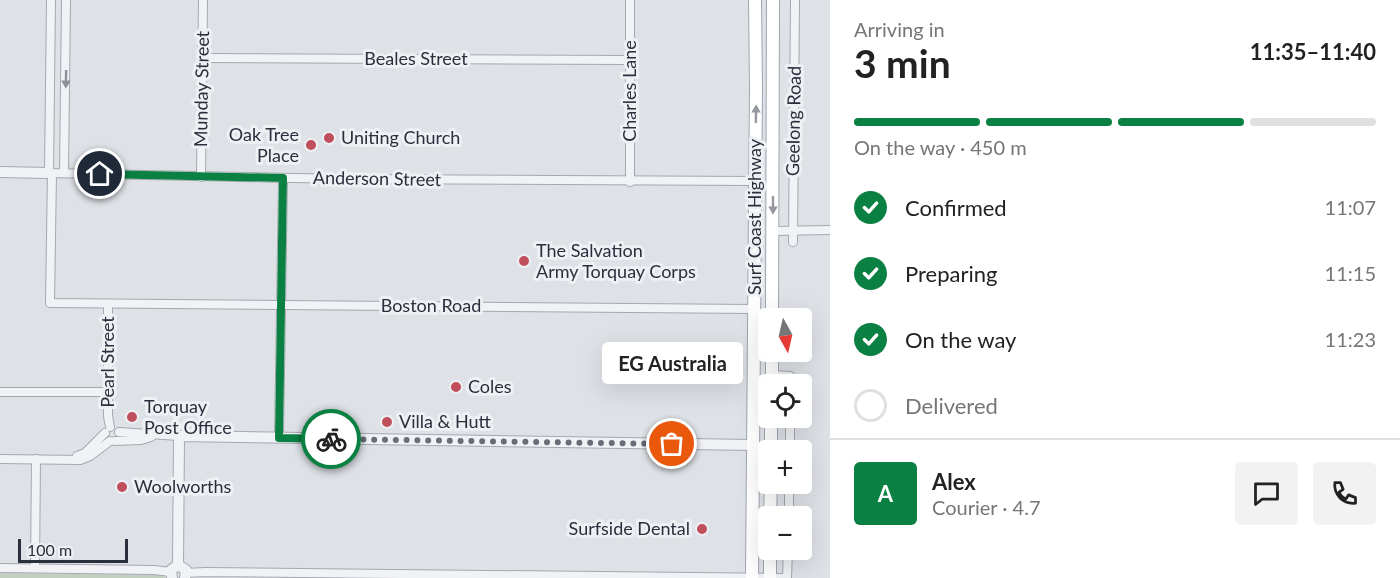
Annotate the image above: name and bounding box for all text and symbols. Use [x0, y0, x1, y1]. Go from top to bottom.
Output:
text: Arriving in [854, 17, 945, 41]
street label: Munday Street [189, 30, 213, 147]
text: 11:35–11:40 [1250, 38, 1376, 65]
street label: Charles Lane [618, 40, 640, 142]
text: 3 min [854, 40, 951, 86]
street label: Beales Street [364, 47, 468, 69]
street label: Geelong Road [781, 66, 805, 176]
one-way arrow [61, 70, 70, 89]
one-way arrow [751, 104, 760, 123]
place label: Oak Tree Place [229, 123, 299, 166]
place label: Uniting Church [341, 126, 460, 148]
marker: Uniting Church [322, 131, 336, 145]
text: On the way · 450 m [854, 135, 1027, 159]
marker: Oak Tree Place [304, 138, 318, 152]
street label: Surf Coast Highway [743, 138, 765, 295]
pin [74, 148, 125, 199]
icon: home [83, 157, 116, 190]
street label: Anderson Street [313, 166, 442, 190]
icon: check [854, 191, 887, 224]
text: Confirmed [905, 194, 1007, 221]
text: 11:07 [1325, 195, 1376, 219]
one-way arrow [768, 196, 778, 215]
place label: The Salvation Army Torquay Corps [536, 239, 696, 282]
marker: The Salvation Army Torquay Corps [517, 254, 531, 268]
icon: check [854, 257, 887, 290]
text: Preparing [905, 260, 997, 287]
text: 11:15 [1325, 261, 1376, 285]
street label: Boston Road [381, 294, 481, 316]
north arrow [758, 308, 812, 362]
map controls [758, 308, 812, 560]
street label: Pearl Street [96, 316, 118, 408]
icon: check [854, 323, 887, 356]
text: On the way [905, 326, 1016, 353]
text: 11:23 [1325, 327, 1376, 351]
callout: EG Australia [602, 342, 742, 384]
text: EG Australia [618, 351, 727, 375]
button: locate [758, 374, 812, 428]
place label: Coles [468, 375, 512, 397]
marker: Coles [449, 380, 463, 394]
text: Delivered [905, 392, 998, 419]
place label: Torquay Post Office [144, 395, 232, 438]
courier [301, 409, 361, 469]
marker: Torquay Post Office [125, 410, 139, 424]
place label: Villa & Hutt [399, 410, 492, 432]
marker: Villa & Hutt [380, 415, 394, 429]
pin [646, 418, 697, 469]
icon: bike [315, 423, 348, 456]
icon: bag [655, 427, 688, 460]
button: + [758, 440, 812, 494]
button: chat [1235, 462, 1298, 525]
button: phone [1313, 462, 1376, 525]
text: Alex [932, 468, 976, 495]
place label: Woolworths [134, 475, 232, 497]
marker: Woolworths [115, 480, 129, 494]
text: A [878, 480, 893, 507]
text: Courier · 4.7 [932, 495, 1041, 519]
button: − [758, 506, 812, 560]
place label: Surfside Dental [569, 517, 690, 539]
marker: Surfside Dental [695, 522, 709, 536]
scale bar [18, 536, 128, 564]
text: 100 m [27, 540, 72, 559]

